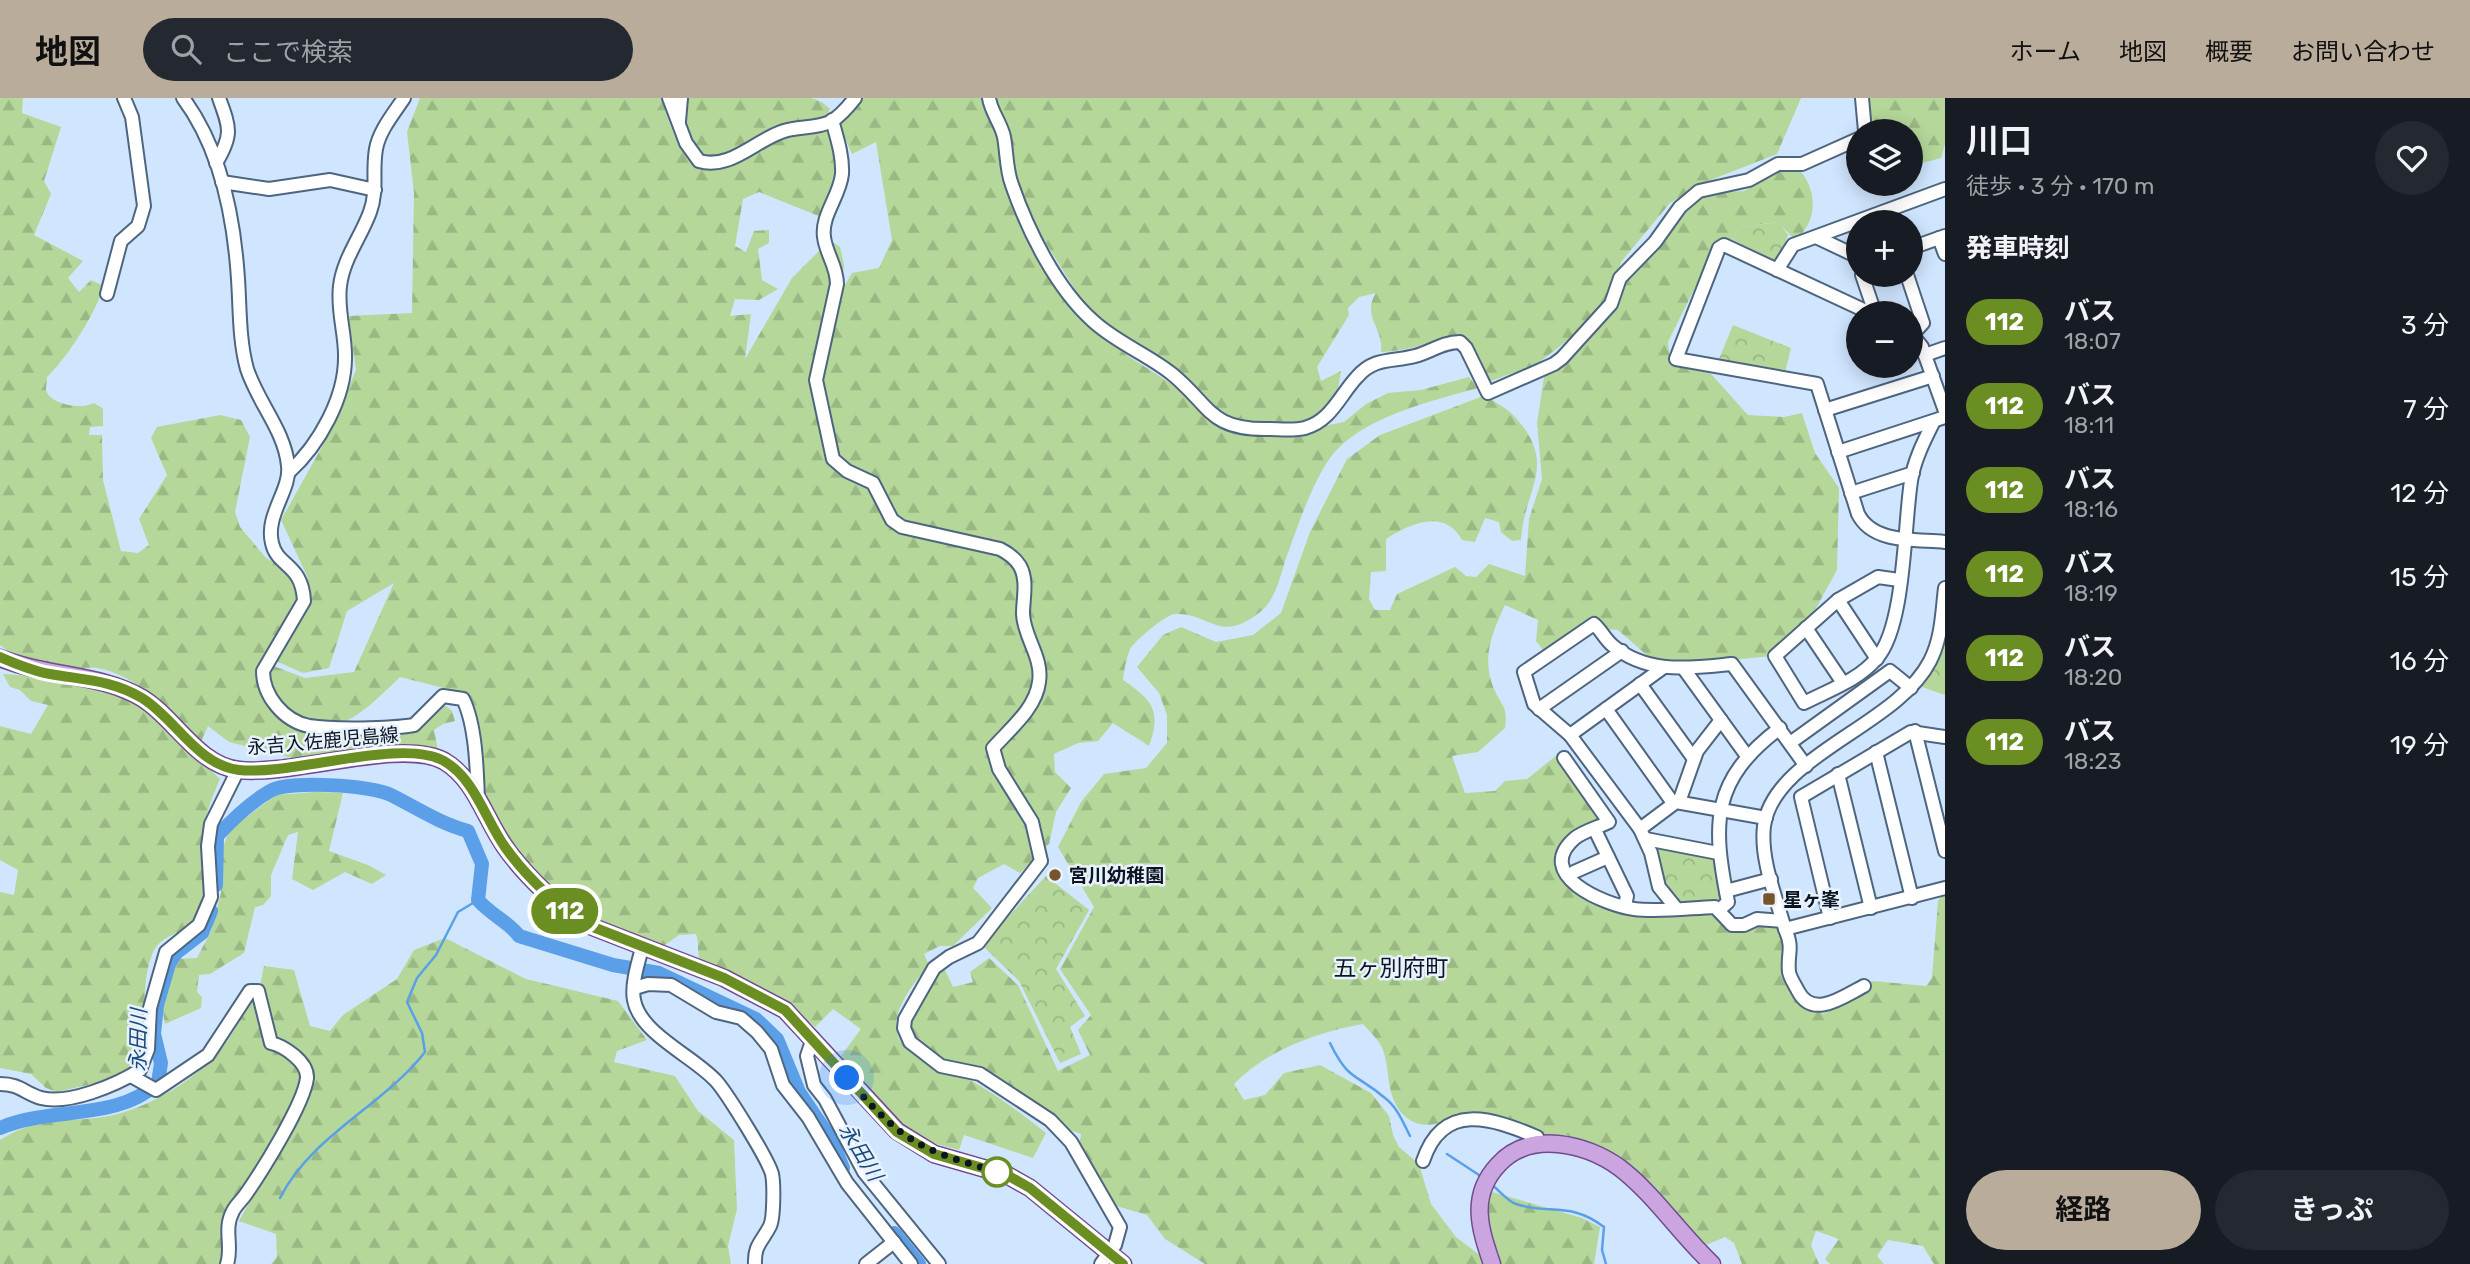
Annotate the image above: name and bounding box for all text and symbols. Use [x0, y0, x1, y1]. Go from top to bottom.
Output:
search box [143, 18, 633, 81]
icon: search [167, 30, 205, 68]
text: 地図 [35, 32, 101, 71]
text: ここで検索 [223, 37, 353, 68]
text: ホーム [2010, 38, 2081, 66]
text: 地図 [2119, 38, 2167, 66]
text: 概要 [2205, 38, 2253, 66]
text: お問い合わせ [2291, 38, 2435, 66]
map controls [1846, 119, 1923, 378]
button: layers [1846, 119, 1923, 196]
text: 川口 [1966, 121, 2032, 160]
button: heart [2375, 121, 2449, 195]
text: 徒歩 · 3 分 · 170 m [1966, 172, 2155, 200]
button: + [1846, 210, 1923, 287]
text: 発車時刻 [1966, 233, 2070, 264]
text: バス [2064, 296, 2116, 327]
button: − [1846, 301, 1923, 378]
text: 112 [1985, 308, 2024, 336]
text: 3 分 [2401, 310, 2449, 341]
text: 18:07 [2064, 327, 2121, 355]
text: バス [2064, 380, 2116, 411]
text: 112 [1985, 392, 2024, 420]
text: 7 分 [2403, 394, 2449, 425]
text: 18:11 [2064, 411, 2114, 439]
text: バス [2064, 464, 2116, 495]
text: 112 [1985, 476, 2024, 504]
text: 12 分 [2390, 478, 2449, 509]
text: 18:16 [2064, 495, 2118, 523]
text: バス [2064, 548, 2116, 579]
text: 112 [1985, 560, 2024, 588]
text: 15 分 [2390, 562, 2449, 593]
text: 18:19 [2064, 579, 2118, 607]
text: バス [2064, 632, 2116, 663]
text: 112 [1985, 644, 2024, 672]
text: 16 分 [2390, 646, 2449, 677]
text: 18:20 [2064, 663, 2122, 691]
text: バス [2064, 716, 2116, 747]
street label: 永吉入佐鹿児島線 [246, 723, 400, 759]
text: 112 [1985, 728, 2024, 756]
text: 19 分 [2390, 730, 2449, 761]
text: 18:23 [2064, 747, 2122, 775]
place label: 宮川幼稚園 [1069, 864, 1164, 887]
marker: 宮川幼稚園 [1047, 867, 1063, 883]
line badge: 112 [525, 888, 605, 934]
place label: 星ヶ峯 [1783, 888, 1840, 911]
marker: 星ヶ峯 [1761, 891, 1777, 907]
text: 112 [545, 897, 585, 925]
district label: 五ヶ別府町 [1334, 954, 1449, 982]
water label: 永田川 [125, 1006, 151, 1072]
your location [829, 1060, 864, 1095]
water label: 永田川 [834, 1119, 889, 1187]
unlabelled marker [982, 1157, 1012, 1187]
button: 経路 [1966, 1170, 2201, 1250]
button: きっぷ [2215, 1170, 2449, 1250]

